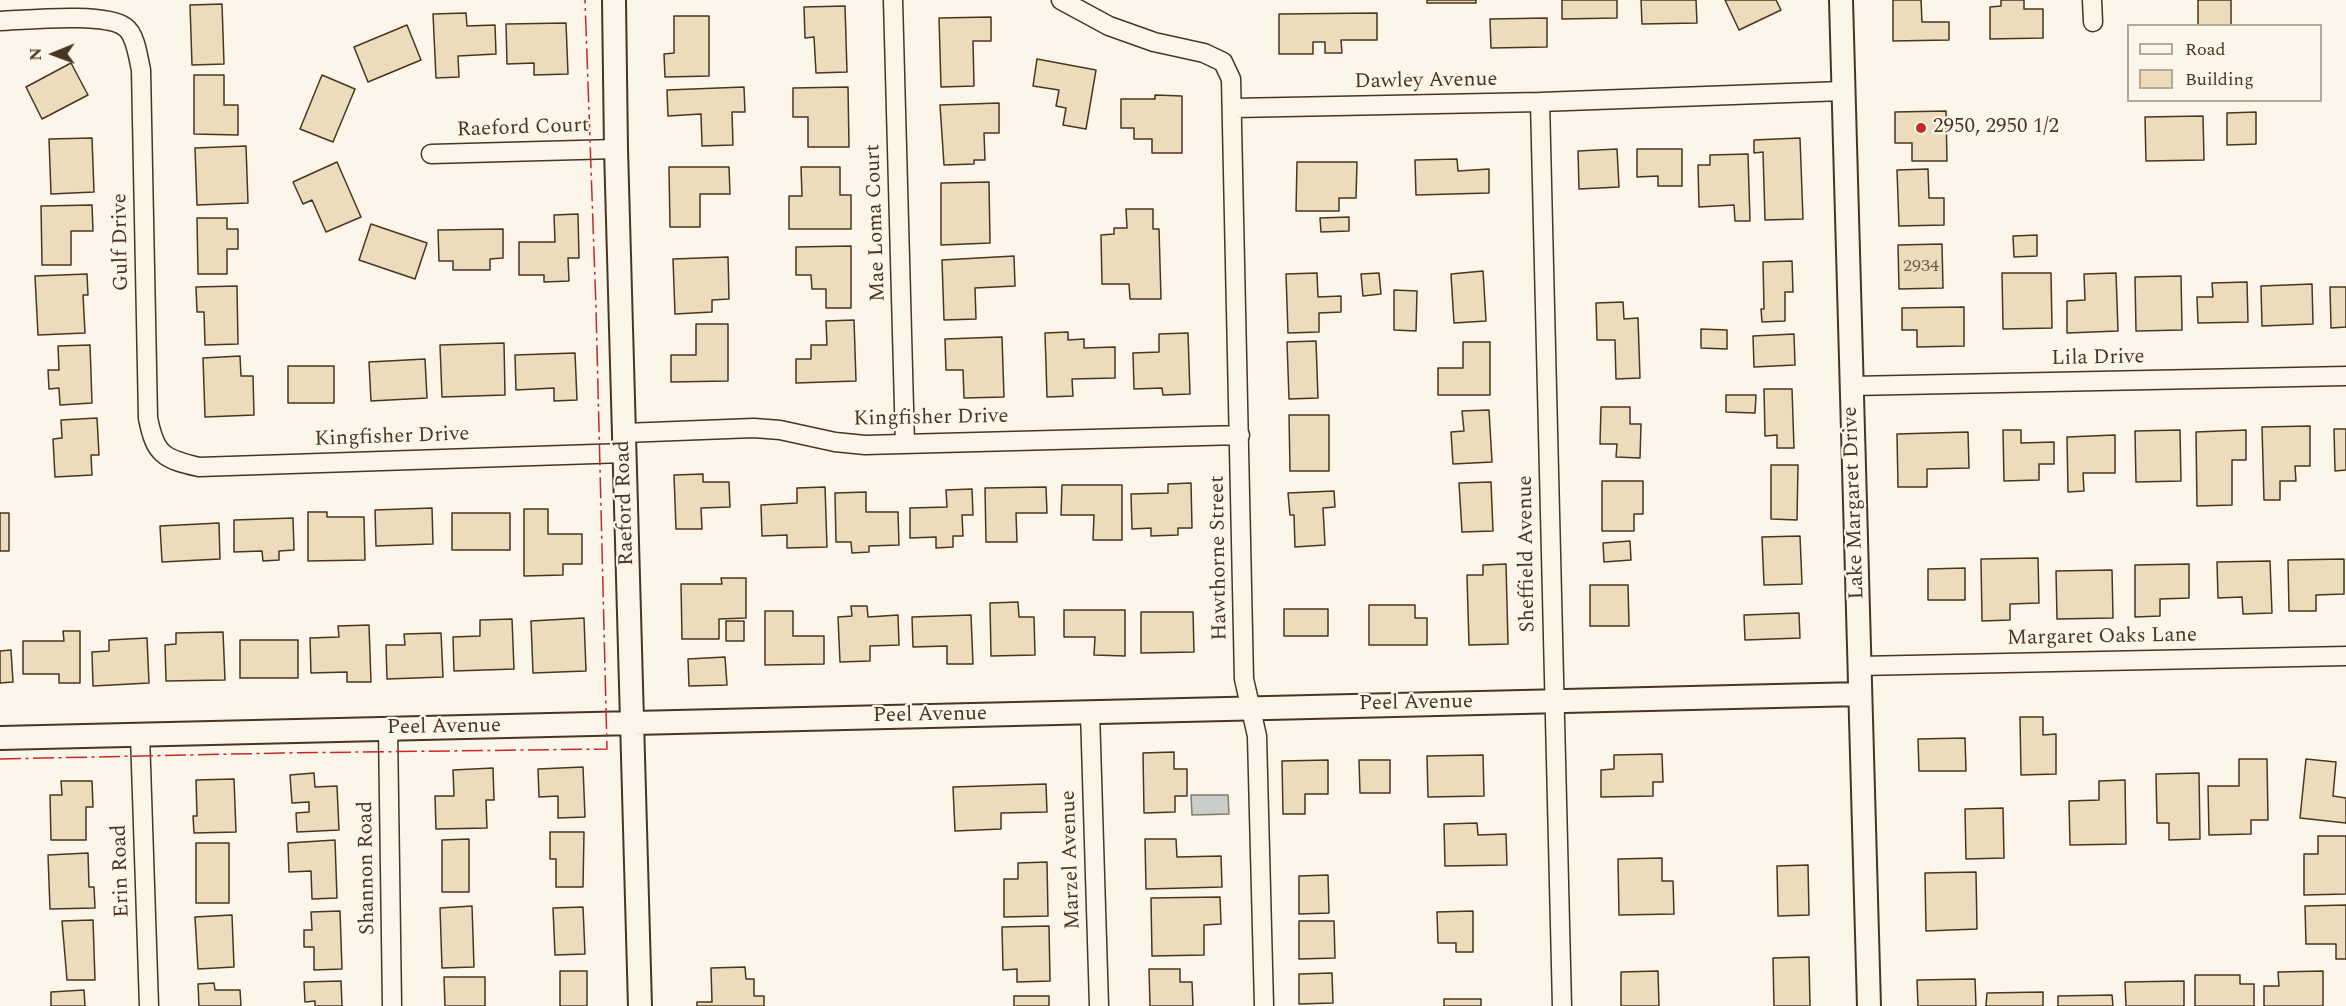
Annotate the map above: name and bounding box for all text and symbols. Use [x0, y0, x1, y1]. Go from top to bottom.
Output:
north arrow [24, 24, 84, 84]
legend [2127, 24, 2322, 102]
text: Road [2185, 36, 2226, 63]
text: N [24, 48, 48, 61]
text: Building [2185, 66, 2254, 93]
street label: Dawley Avenue [1354, 68, 1498, 96]
street label: Raeford Court [456, 114, 590, 144]
place label: 2950, 2950 1/2 [1933, 115, 2059, 141]
marker: 2950, 2950 1/2 [1914, 121, 1928, 135]
street label: Mae Loma Court [862, 144, 892, 302]
street label: Gulf Drive [109, 193, 135, 291]
house number: 2934 [1903, 256, 1939, 278]
street label: Lila Drive [2051, 346, 2145, 372]
street label: Kingfisher Drive [853, 405, 1009, 433]
street label: Lake Margaret Drive [1839, 406, 1871, 600]
street label: Kingfisher Drive [314, 423, 470, 453]
street label: Raeford Road [611, 440, 641, 566]
street label: Hawthorne Street [1206, 475, 1234, 641]
street label: Sheffield Avenue [1514, 475, 1542, 633]
street label: Margaret Oaks Lane [2007, 624, 2197, 652]
street label: Peel Avenue [1359, 690, 1473, 718]
street label: Peel Avenue [873, 702, 987, 730]
street label: Peel Avenue [387, 714, 501, 742]
street label: Marzel Avenue [1057, 790, 1087, 930]
street label: Shannon Road [354, 801, 382, 935]
street label: Erin Road [108, 824, 136, 918]

